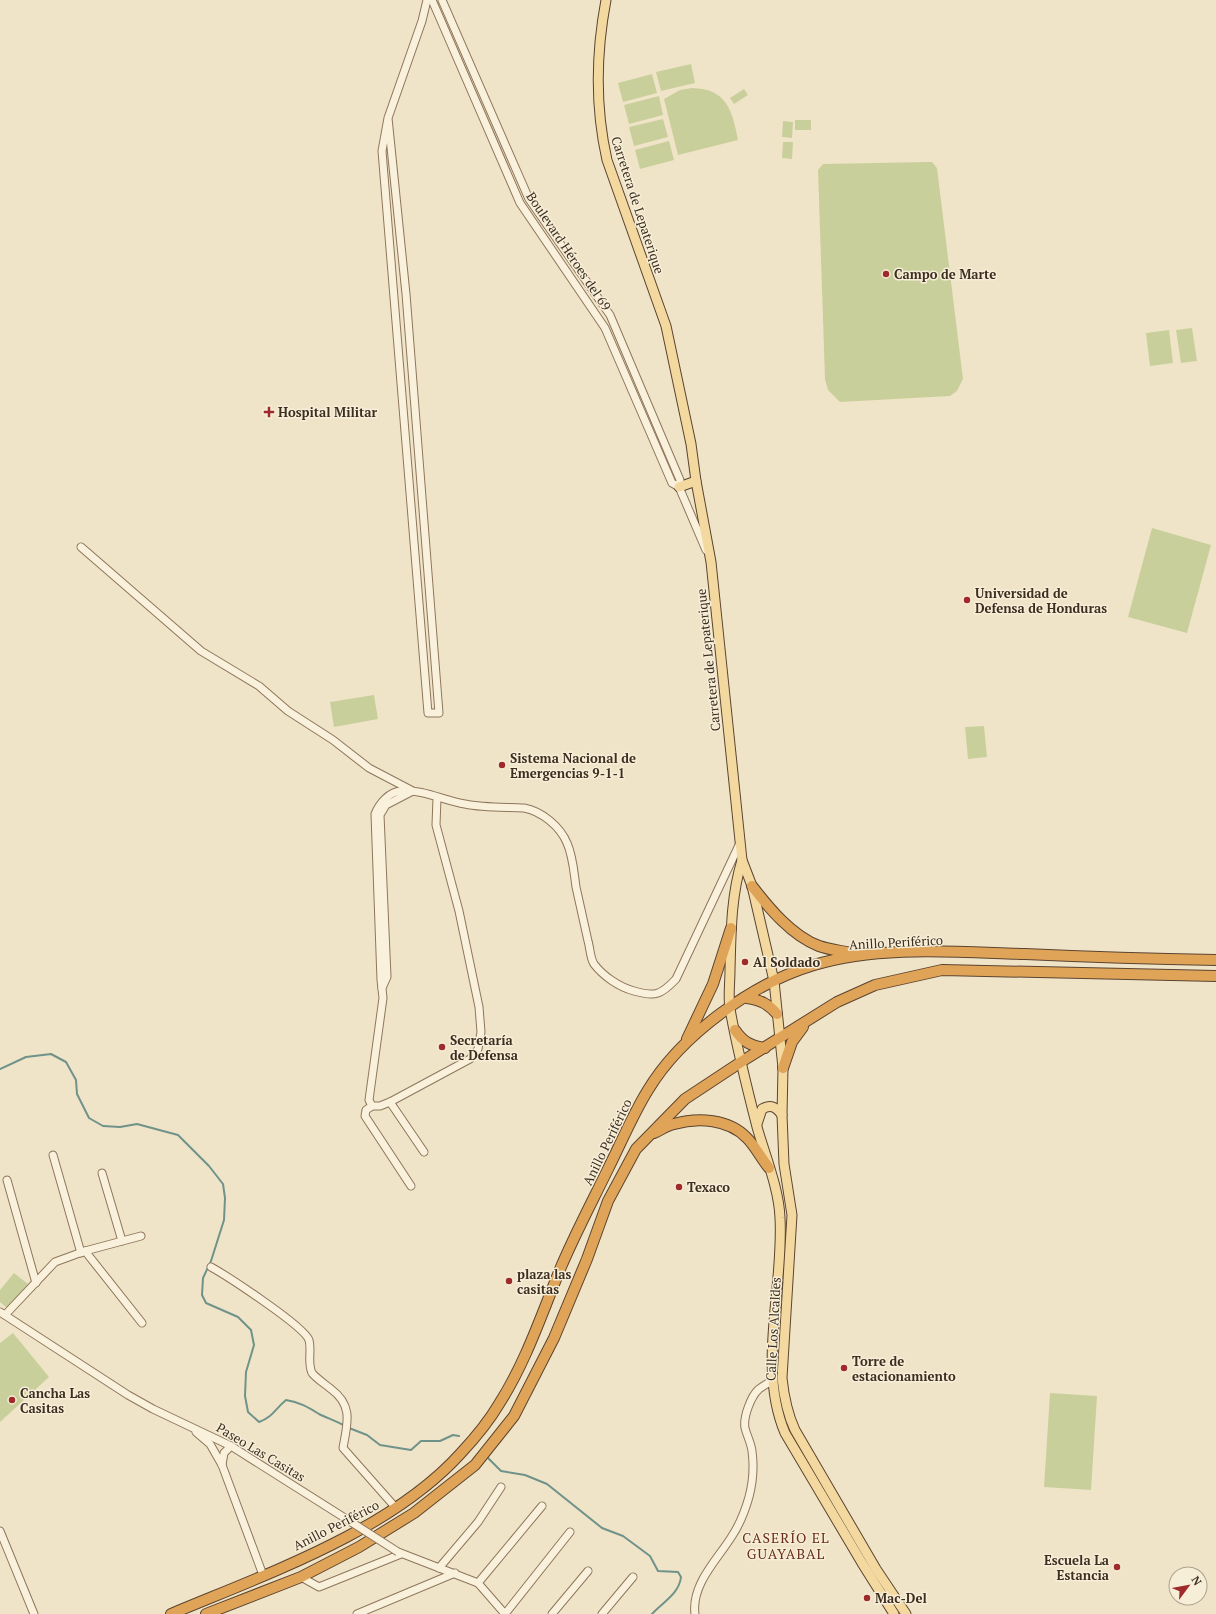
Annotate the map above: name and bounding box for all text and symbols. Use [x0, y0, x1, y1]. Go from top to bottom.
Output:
street label: Carretera de Lepaterique [607, 134, 669, 276]
street label: Boulevard Héroes del 69 [523, 188, 616, 314]
place label: Campo de Marte [894, 265, 996, 283]
marker: Campo de Marte [881, 269, 891, 279]
place label: Hospital Militar [278, 403, 378, 421]
marker: Hospital Militar [263, 406, 275, 418]
place label: Universidad de Defensa de Honduras [975, 584, 1107, 617]
street label: Carretera de Lepaterique [692, 588, 724, 732]
marker: Universidad de Defensa de Honduras [962, 595, 972, 605]
place label: Sistema Nacional de Emergencias 9-1-1 [510, 749, 636, 782]
marker: Sistema Nacional de Emergencias 9-1-1 [497, 760, 507, 770]
street label: Anillo Periférico [849, 931, 943, 953]
place label: Al Soldado [753, 953, 820, 971]
marker: Al Soldado [740, 957, 750, 967]
place label: Secretaría de Defensa [450, 1031, 519, 1064]
marker: Secretaría de Defensa [437, 1042, 447, 1052]
street label: Anillo Periférico [578, 1096, 636, 1188]
place label: Texaco [687, 1178, 730, 1196]
marker: Texaco [674, 1182, 684, 1192]
place label: plaza las casitas [517, 1265, 571, 1298]
marker: plaza las casitas [504, 1276, 514, 1286]
street label: Calle Los Alcaldes [761, 1277, 785, 1381]
place label: Torre de estacionamiento [852, 1352, 956, 1385]
marker: Torre de estacionamiento [839, 1363, 849, 1373]
place label: Cancha Las Casitas [20, 1384, 90, 1417]
marker: Cancha Las Casitas [7, 1395, 17, 1405]
street label: Paseo Las Casitas [213, 1418, 309, 1486]
street label: Anillo Periférico [290, 1496, 382, 1554]
district label: CASERÍO EL GUAYABAL [742, 1528, 830, 1563]
place label: Escuela La Estancia [1044, 1551, 1110, 1584]
marker: Escuela La Estancia [1112, 1562, 1122, 1572]
north arrow [1168, 1566, 1208, 1606]
text: N [1188, 1573, 1205, 1589]
place label: Mac-Del [875, 1589, 927, 1607]
marker: Mac-Del [862, 1593, 872, 1603]

